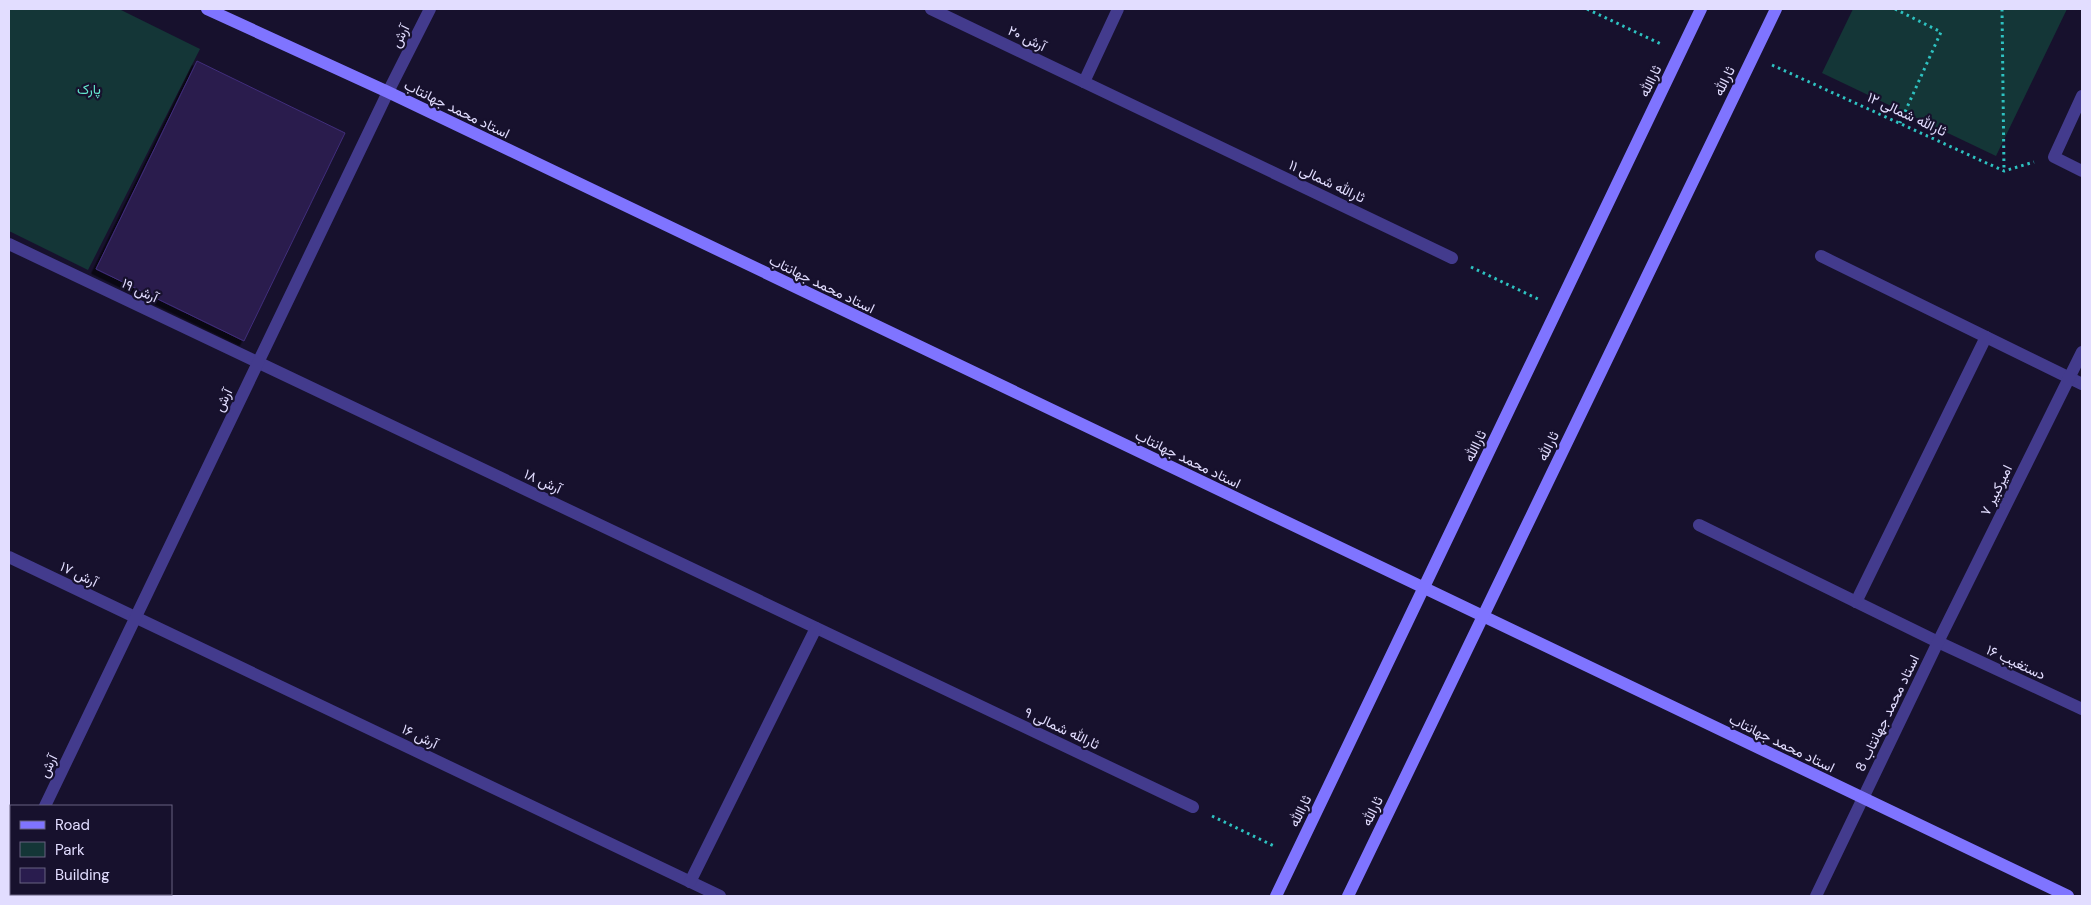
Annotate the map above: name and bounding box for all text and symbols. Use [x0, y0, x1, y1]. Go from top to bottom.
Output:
street label: آرش [387, 20, 414, 51]
street label: آرش ۲۰ [1005, 21, 1051, 56]
street label: ثاراالله [1635, 62, 1665, 100]
street label: ثارالله [1709, 63, 1739, 99]
street label: استاد محمد جهانتاب [401, 76, 513, 142]
park label: پارک [77, 80, 101, 99]
street label: ثارالله شمالی ۱۲ [1865, 88, 1950, 140]
street label: ثارالله شمالی ۱۱ [1286, 155, 1368, 207]
street label: استاد محمد جهانتاب [766, 251, 878, 317]
street label: آرش ۱۹ [119, 274, 163, 307]
street label: آرش [210, 384, 237, 415]
street label: استاد محمد جهانتاب [1132, 426, 1244, 492]
street label: ثاراالله [1460, 427, 1490, 465]
street label: ثارالله [1533, 428, 1563, 464]
street label: امیرکبیر ۷ [1976, 462, 2016, 518]
street label: آرش ۱۸ [521, 464, 566, 498]
street label: آرش ۱۷ [57, 557, 102, 592]
street label: دستغیب ۱۶ [1983, 640, 2049, 684]
street label: استاد محمد جهانتاب 8 [1851, 652, 1923, 774]
street label: ثارالله شمالی ۹ [1022, 703, 1103, 753]
street label: استاد محمد جهانتاب [1726, 710, 1838, 776]
street label: آرش ۱۶ [399, 720, 443, 753]
street label: آرش [35, 750, 62, 781]
street label: ثاراالله [1285, 792, 1315, 830]
street label: ثارالله [1357, 793, 1387, 829]
legend [10, 805, 172, 895]
text: Road [55, 815, 90, 835]
text: Park [55, 840, 85, 860]
text: Building [55, 865, 110, 885]

